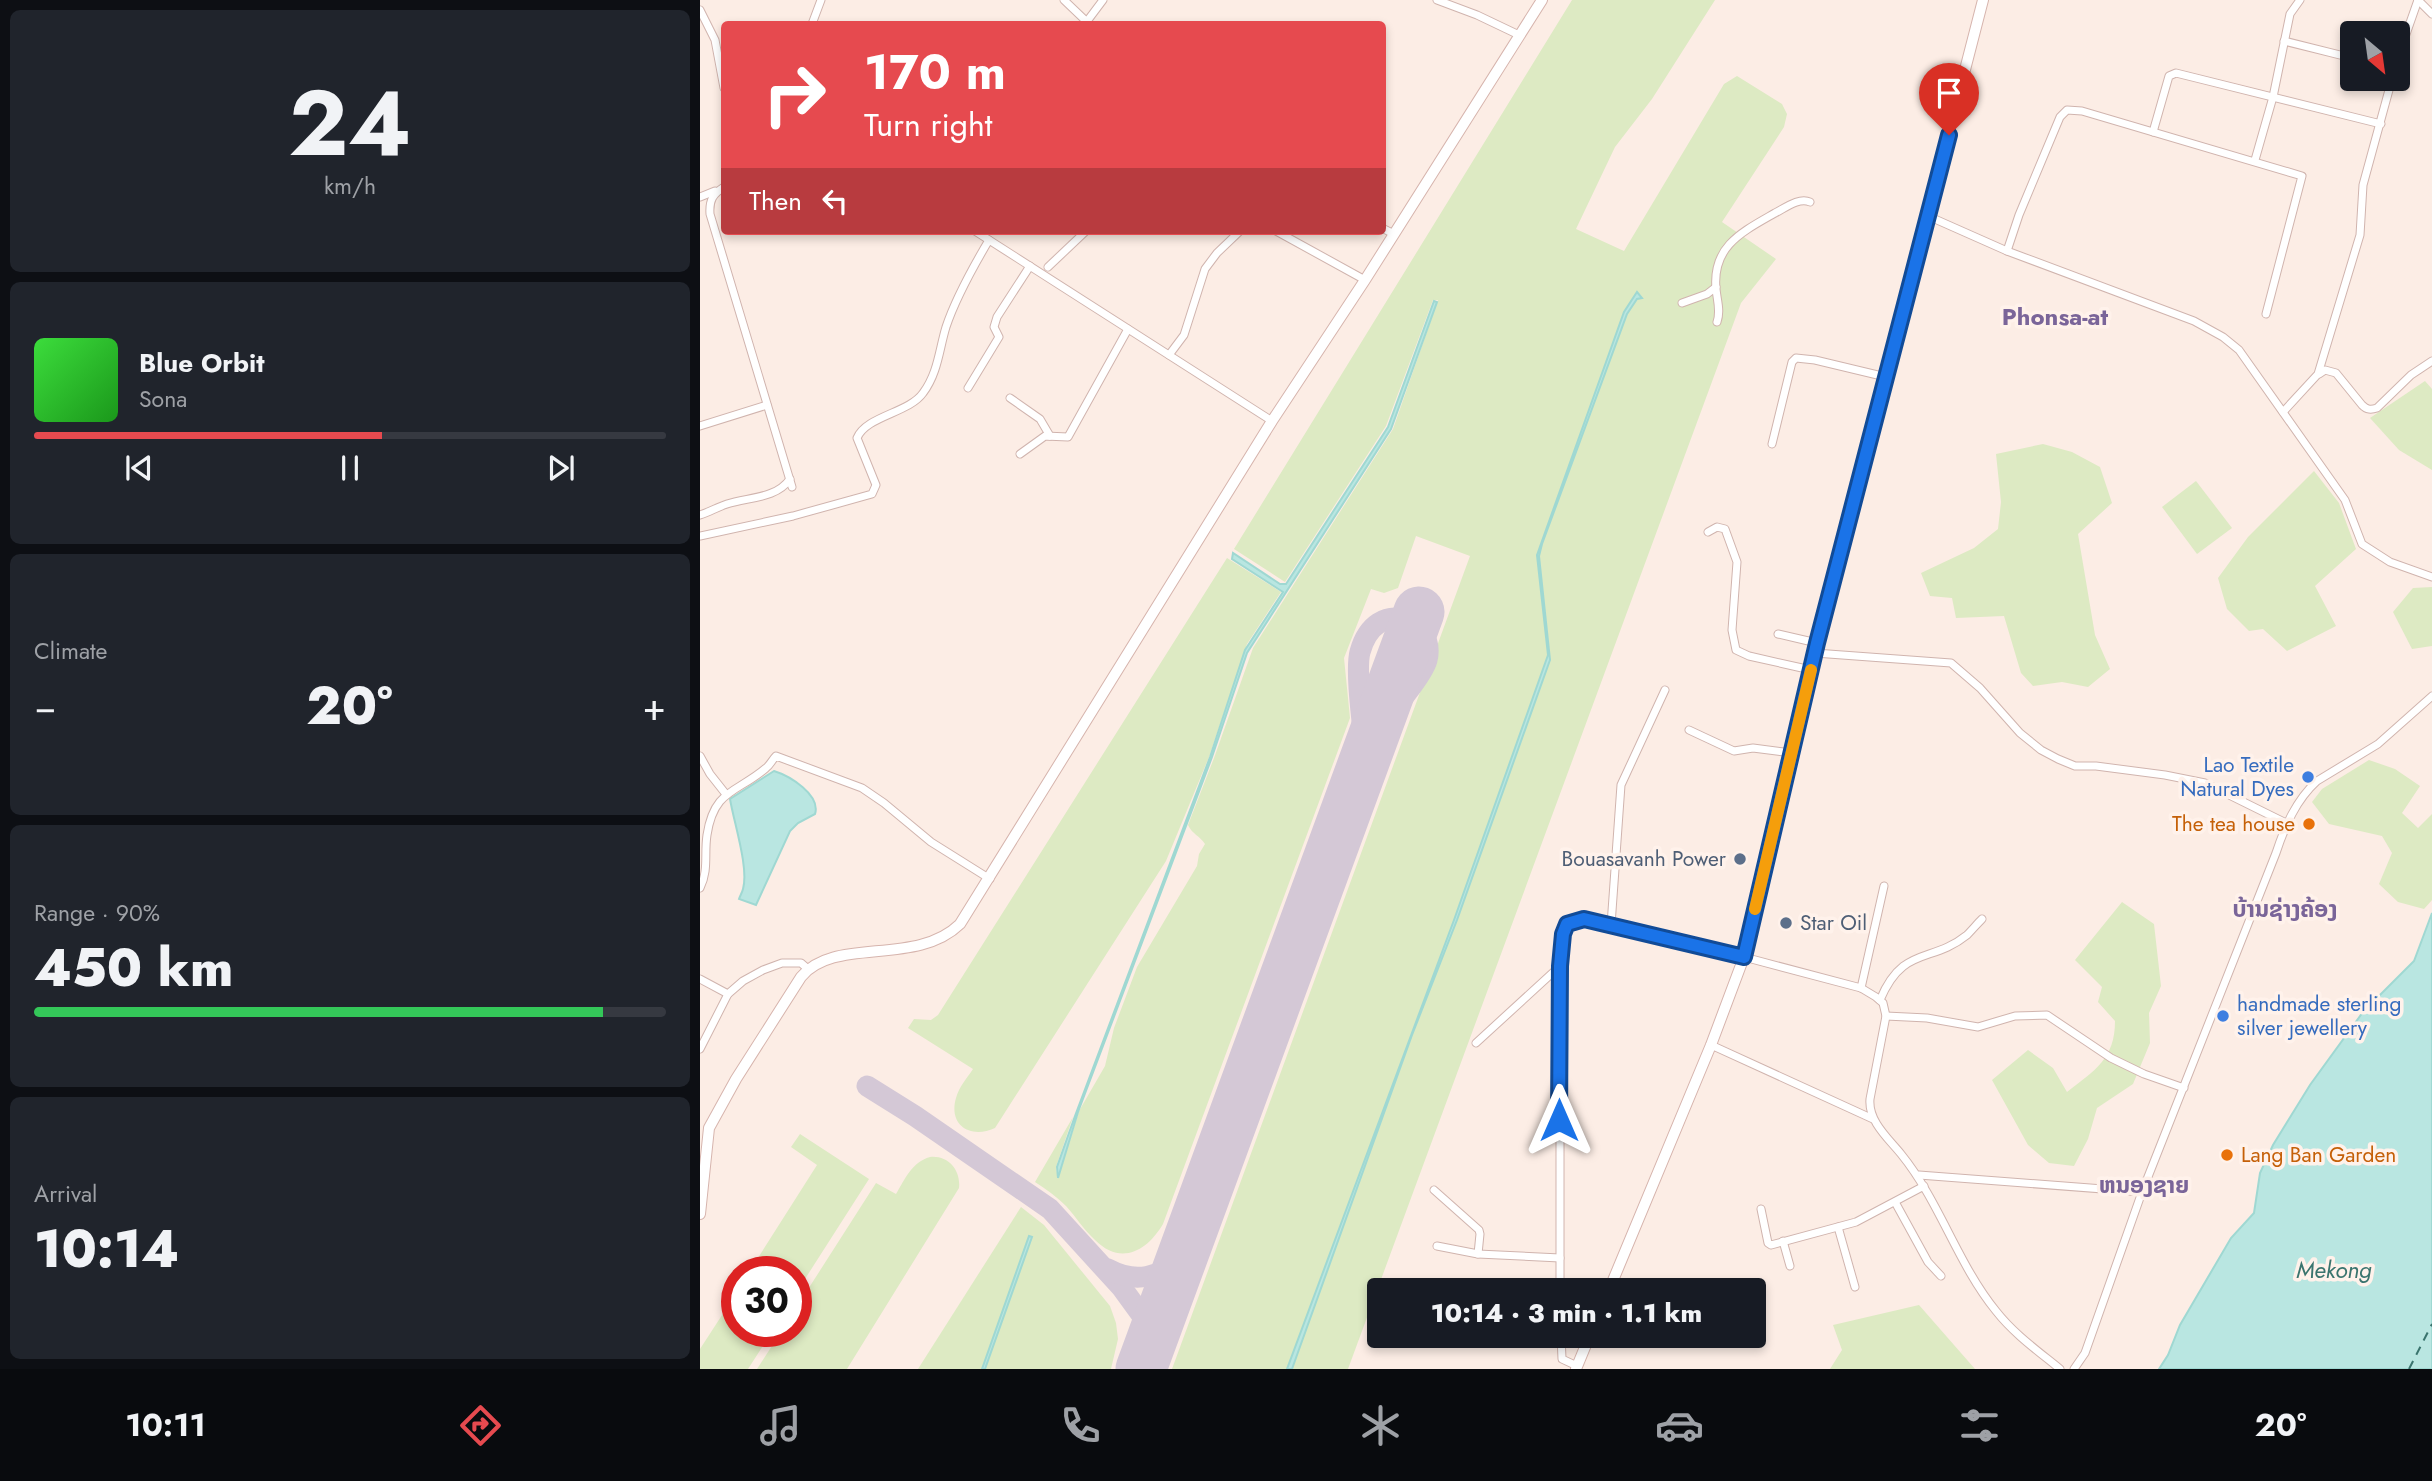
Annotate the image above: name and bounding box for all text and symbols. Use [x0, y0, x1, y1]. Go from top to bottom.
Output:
north arrow [2340, 21, 2410, 91]
map controls [2340, 21, 2410, 91]
text: 170 m [864, 37, 1006, 107]
icon: right [749, 49, 840, 140]
text: 24 [288, 58, 412, 189]
pin [1919, 63, 1979, 135]
icon: arrive [1930, 74, 1968, 112]
text: Turn right [864, 102, 993, 148]
text: km/h [324, 169, 376, 203]
text: Then [749, 182, 802, 220]
icon: left [816, 182, 854, 220]
district label: Phonsa-at [2002, 299, 2109, 334]
text: Blue Orbit [139, 344, 264, 382]
text: Sona [139, 382, 187, 416]
icon: previous [120, 449, 158, 487]
icon: pause [331, 449, 369, 487]
icon: next [542, 449, 580, 487]
text: Climate [34, 634, 107, 668]
text: 20° [306, 668, 393, 744]
text: − [34, 679, 56, 734]
text: + [643, 679, 666, 734]
place label: Lao Textile Natural Dyes [2180, 750, 2294, 804]
marker: Lao Textile Natural Dyes [2300, 769, 2316, 785]
place label: The tea house [2172, 809, 2295, 839]
marker: The tea house [2301, 816, 2317, 832]
place label: Bouasavanh Power [1562, 844, 1727, 874]
marker: Bouasavanh Power [1732, 851, 1748, 867]
district label: ບ້ານຊ່າງຄ້ອງ [2233, 892, 2337, 926]
text: Range · 90% [34, 896, 160, 930]
place label: Star Oil [1800, 908, 1867, 938]
marker: Star Oil [1778, 915, 1794, 931]
text: 450 km [34, 930, 233, 1006]
place label: handmade sterling silver jewellery [2237, 989, 2402, 1043]
marker: handmade sterling silver jewellery [2215, 1008, 2231, 1024]
position arrow [1522, 1083, 1596, 1157]
place label: Lang Ban Garden [2241, 1140, 2396, 1170]
marker: Lang Ban Garden [2219, 1147, 2235, 1163]
district label: ຫນອງຊາຍ [2099, 1168, 2189, 1202]
text: Arrival [34, 1177, 97, 1211]
text: 10:14 [34, 1211, 179, 1287]
water label: Mekong [2296, 1253, 2372, 1287]
speed limit sign: 30 [721, 1256, 812, 1347]
text: 10:14 · 3 min · 1.1 km [1431, 1294, 1702, 1332]
icon: directions [456, 1401, 505, 1450]
icon: music [756, 1401, 805, 1450]
icon: phone [1056, 1401, 1105, 1450]
icon: climate [1356, 1401, 1405, 1450]
icon: car [1655, 1401, 1704, 1450]
icon: filters [1955, 1401, 2004, 1450]
text: 10:11 [125, 1402, 206, 1448]
text: 20° [2255, 1402, 2307, 1448]

